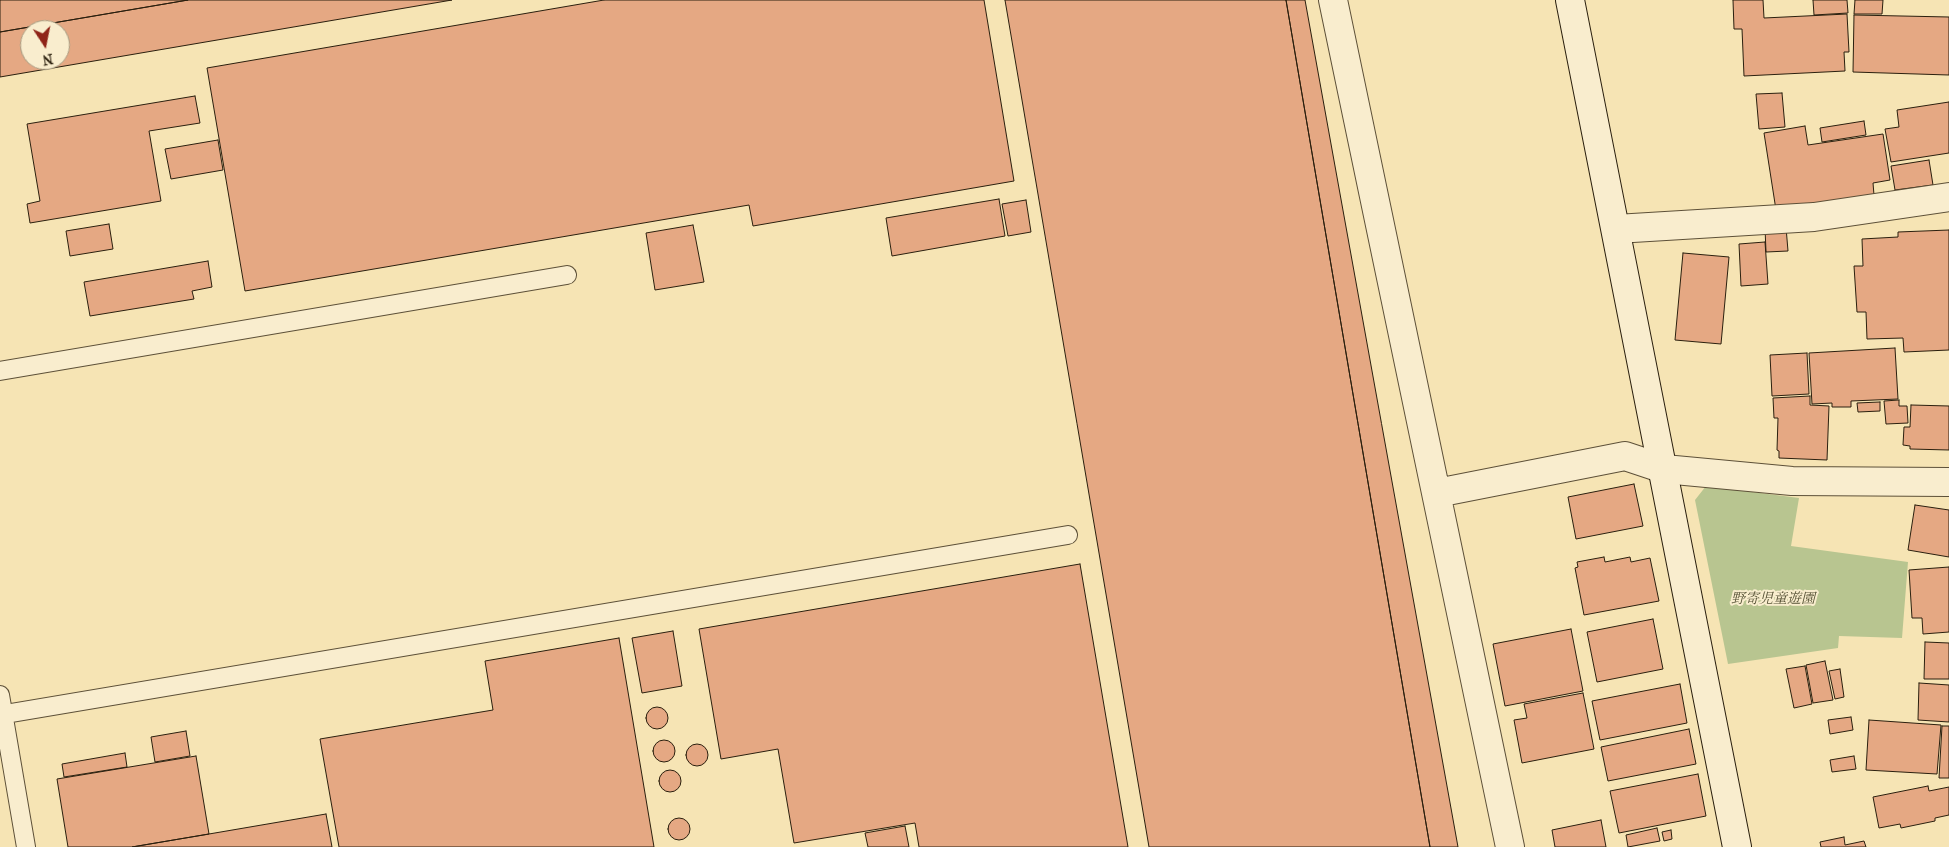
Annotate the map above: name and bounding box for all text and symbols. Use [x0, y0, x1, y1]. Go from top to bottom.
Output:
north arrow [20, 20, 70, 70]
text: N [41, 50, 55, 69]
park label: 野寄児童遊園 [1731, 592, 1815, 608]

